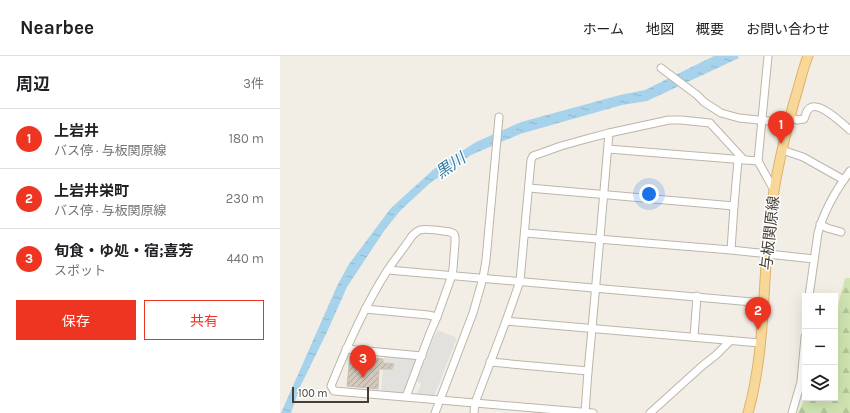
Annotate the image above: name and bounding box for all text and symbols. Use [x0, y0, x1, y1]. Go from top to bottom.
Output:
text: Nearbee [20, 17, 94, 39]
text: ホーム [582, 21, 624, 38]
text: 地図 [646, 21, 674, 38]
text: 概要 [696, 21, 724, 38]
text: お問い合わせ [746, 21, 830, 38]
text: 周辺 [16, 74, 50, 94]
text: 3件 [243, 76, 264, 91]
pin: 1 [768, 111, 794, 144]
text: 上岩井 [54, 122, 99, 140]
text: 1 [27, 131, 31, 146]
text: 180 m [229, 131, 264, 146]
text: バス停 · 与板関原線 [54, 143, 167, 158]
water label: 黒川 [432, 147, 470, 182]
text: 上岩井栄町 [54, 182, 129, 200]
your location [639, 184, 659, 204]
text: 2 [25, 191, 33, 206]
text: 230 m [226, 191, 264, 206]
street label: 与板関原線 [757, 195, 783, 271]
text: バス停 · 与板関原線 [54, 203, 167, 218]
text: 旬食・ゆ処・宿;喜芳 [54, 242, 194, 260]
text: 3 [25, 251, 33, 266]
text: 440 m [227, 251, 264, 266]
text: スポット [54, 263, 106, 278]
map controls [802, 293, 838, 401]
button: + [802, 293, 838, 329]
pin: 2 [745, 297, 771, 330]
button: 保存 [16, 300, 136, 340]
button: 共有 [144, 300, 264, 340]
button: − [802, 329, 838, 365]
pin: 3 [350, 345, 376, 378]
button: layers [802, 365, 838, 401]
scale bar [292, 385, 369, 404]
text: 100 m [298, 387, 328, 400]

